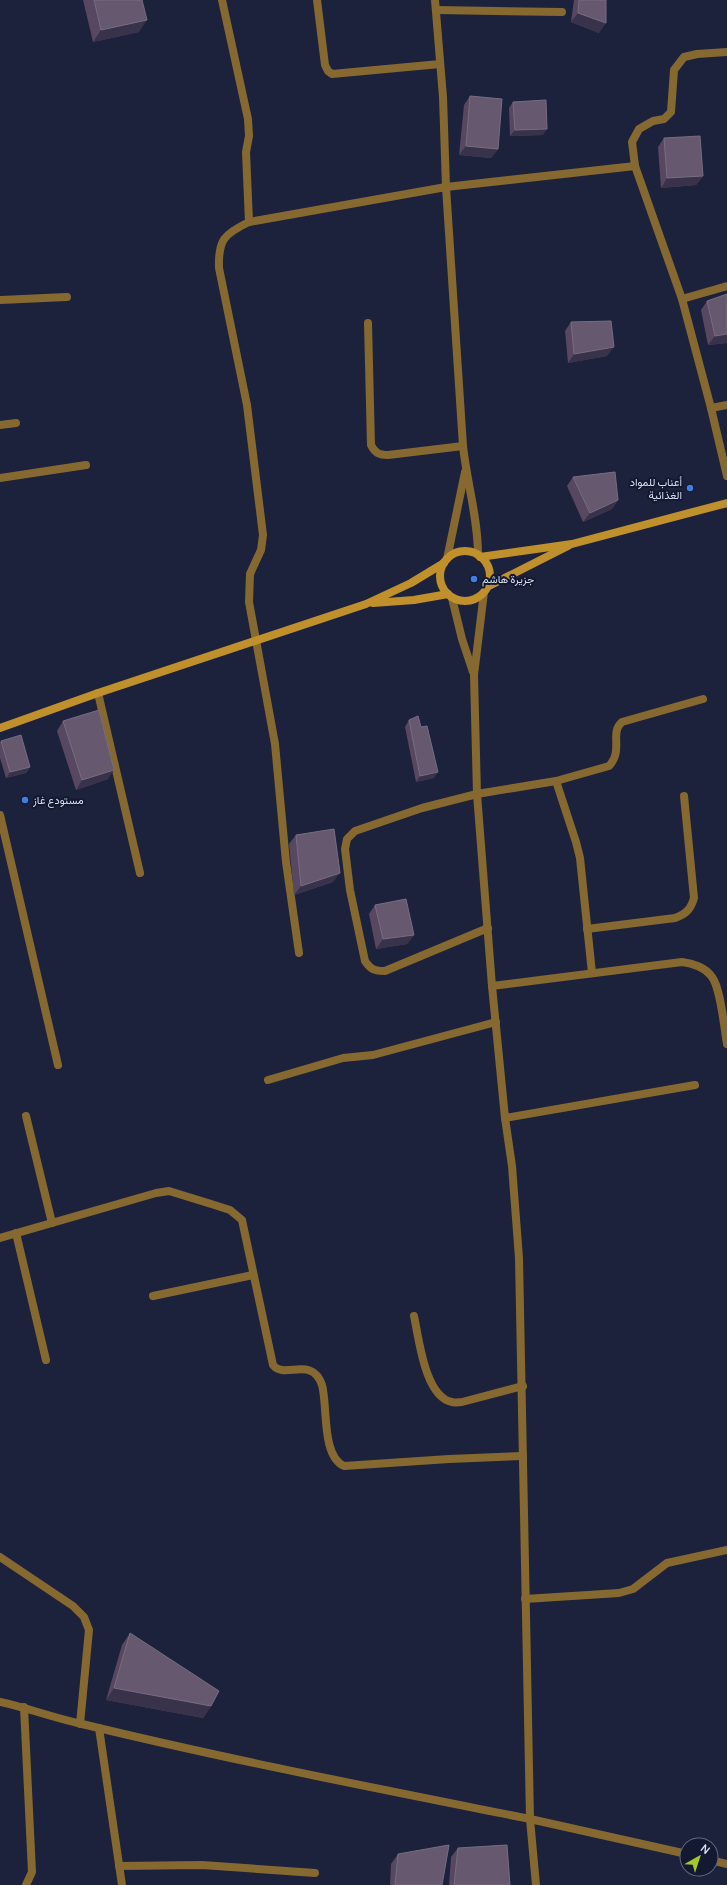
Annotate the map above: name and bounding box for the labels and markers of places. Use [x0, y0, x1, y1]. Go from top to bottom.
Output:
place label: أعناب للمواد الغذائية [630, 474, 682, 502]
marker: أعناب للمواد الغذائية [685, 483, 695, 493]
place label: جزيرة هاشم [482, 571, 534, 587]
marker: جزيرة هاشم [469, 574, 479, 584]
place label: مستودع غاز [32, 792, 84, 808]
marker: مستودع غاز [20, 795, 30, 805]

